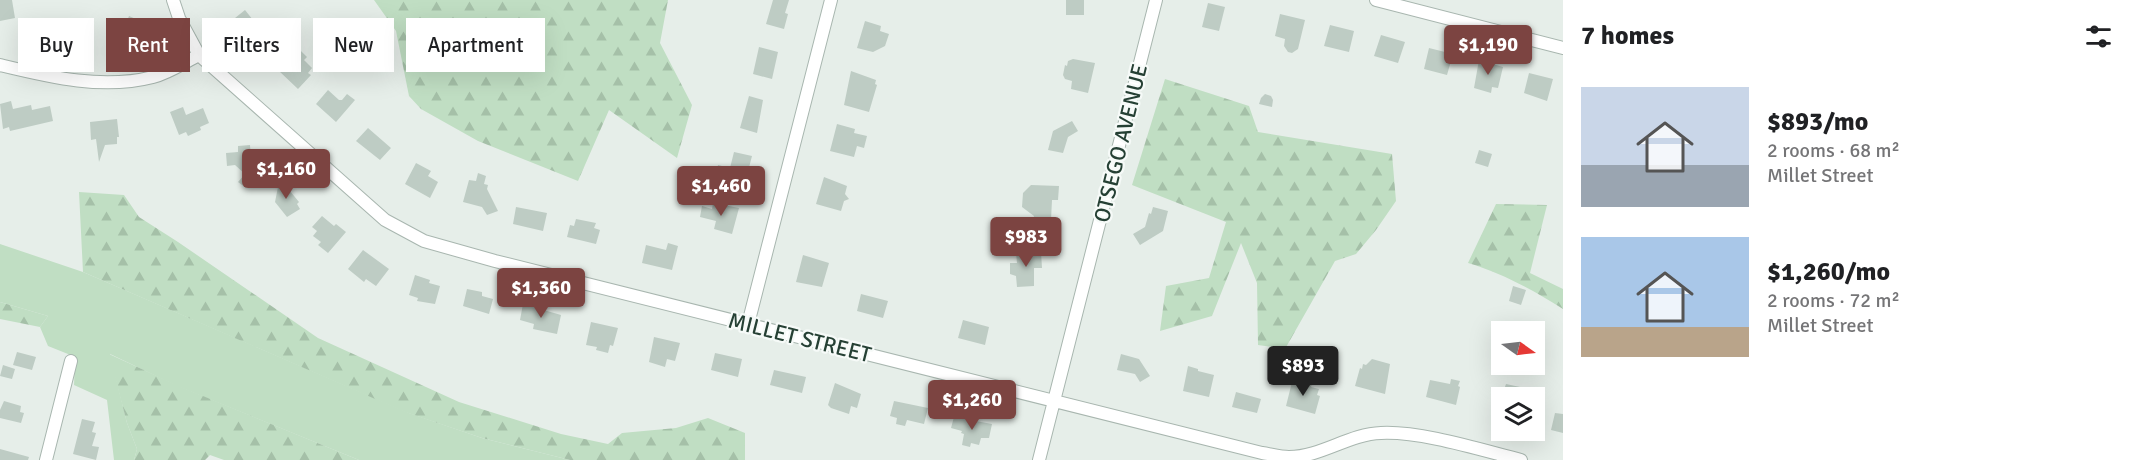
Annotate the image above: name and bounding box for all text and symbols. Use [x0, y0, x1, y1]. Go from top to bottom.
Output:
chip: Buy [18, 18, 94, 72]
chip: Rent [106, 18, 190, 72]
chip: Filters [202, 18, 301, 72]
chip: New [313, 18, 394, 72]
chip: Apartment [406, 18, 545, 72]
text: 7 homes [1581, 20, 1674, 52]
icon: filters [2082, 20, 2115, 53]
pin: $1,190 [1439, 25, 1537, 76]
text: $1,190 [1458, 32, 1518, 57]
street label: OTSEGO AVENUE [1088, 61, 1153, 225]
text: $893/mo [1767, 106, 1868, 138]
icon: home [1629, 111, 1701, 183]
text: 2 rooms · 68 m² [1767, 138, 1900, 163]
pin: $1,160 [237, 149, 335, 200]
text: $1,160 [256, 156, 316, 181]
text: Millet Street [1767, 163, 1873, 188]
pin: $1,460 [672, 166, 770, 217]
text: $1,460 [691, 173, 751, 198]
pin: $983 [990, 217, 1062, 268]
text: $983 [1004, 224, 1048, 249]
text: $1,260/mo [1767, 256, 1890, 288]
icon: home [1629, 261, 1701, 333]
pin: $1,360 [492, 268, 590, 319]
text: $1,360 [511, 275, 571, 300]
text: 2 rooms · 72 m² [1767, 288, 1900, 313]
street label: MILLET STREET [726, 307, 874, 368]
text: Millet Street [1767, 313, 1873, 338]
north arrow [1491, 321, 1545, 375]
map controls [1491, 321, 1545, 441]
pin: $893 [1267, 346, 1339, 397]
text: $893 [1281, 353, 1325, 378]
pin: $1,260 [923, 380, 1021, 431]
text: $1,260 [942, 387, 1002, 412]
button: layers [1491, 387, 1545, 441]

